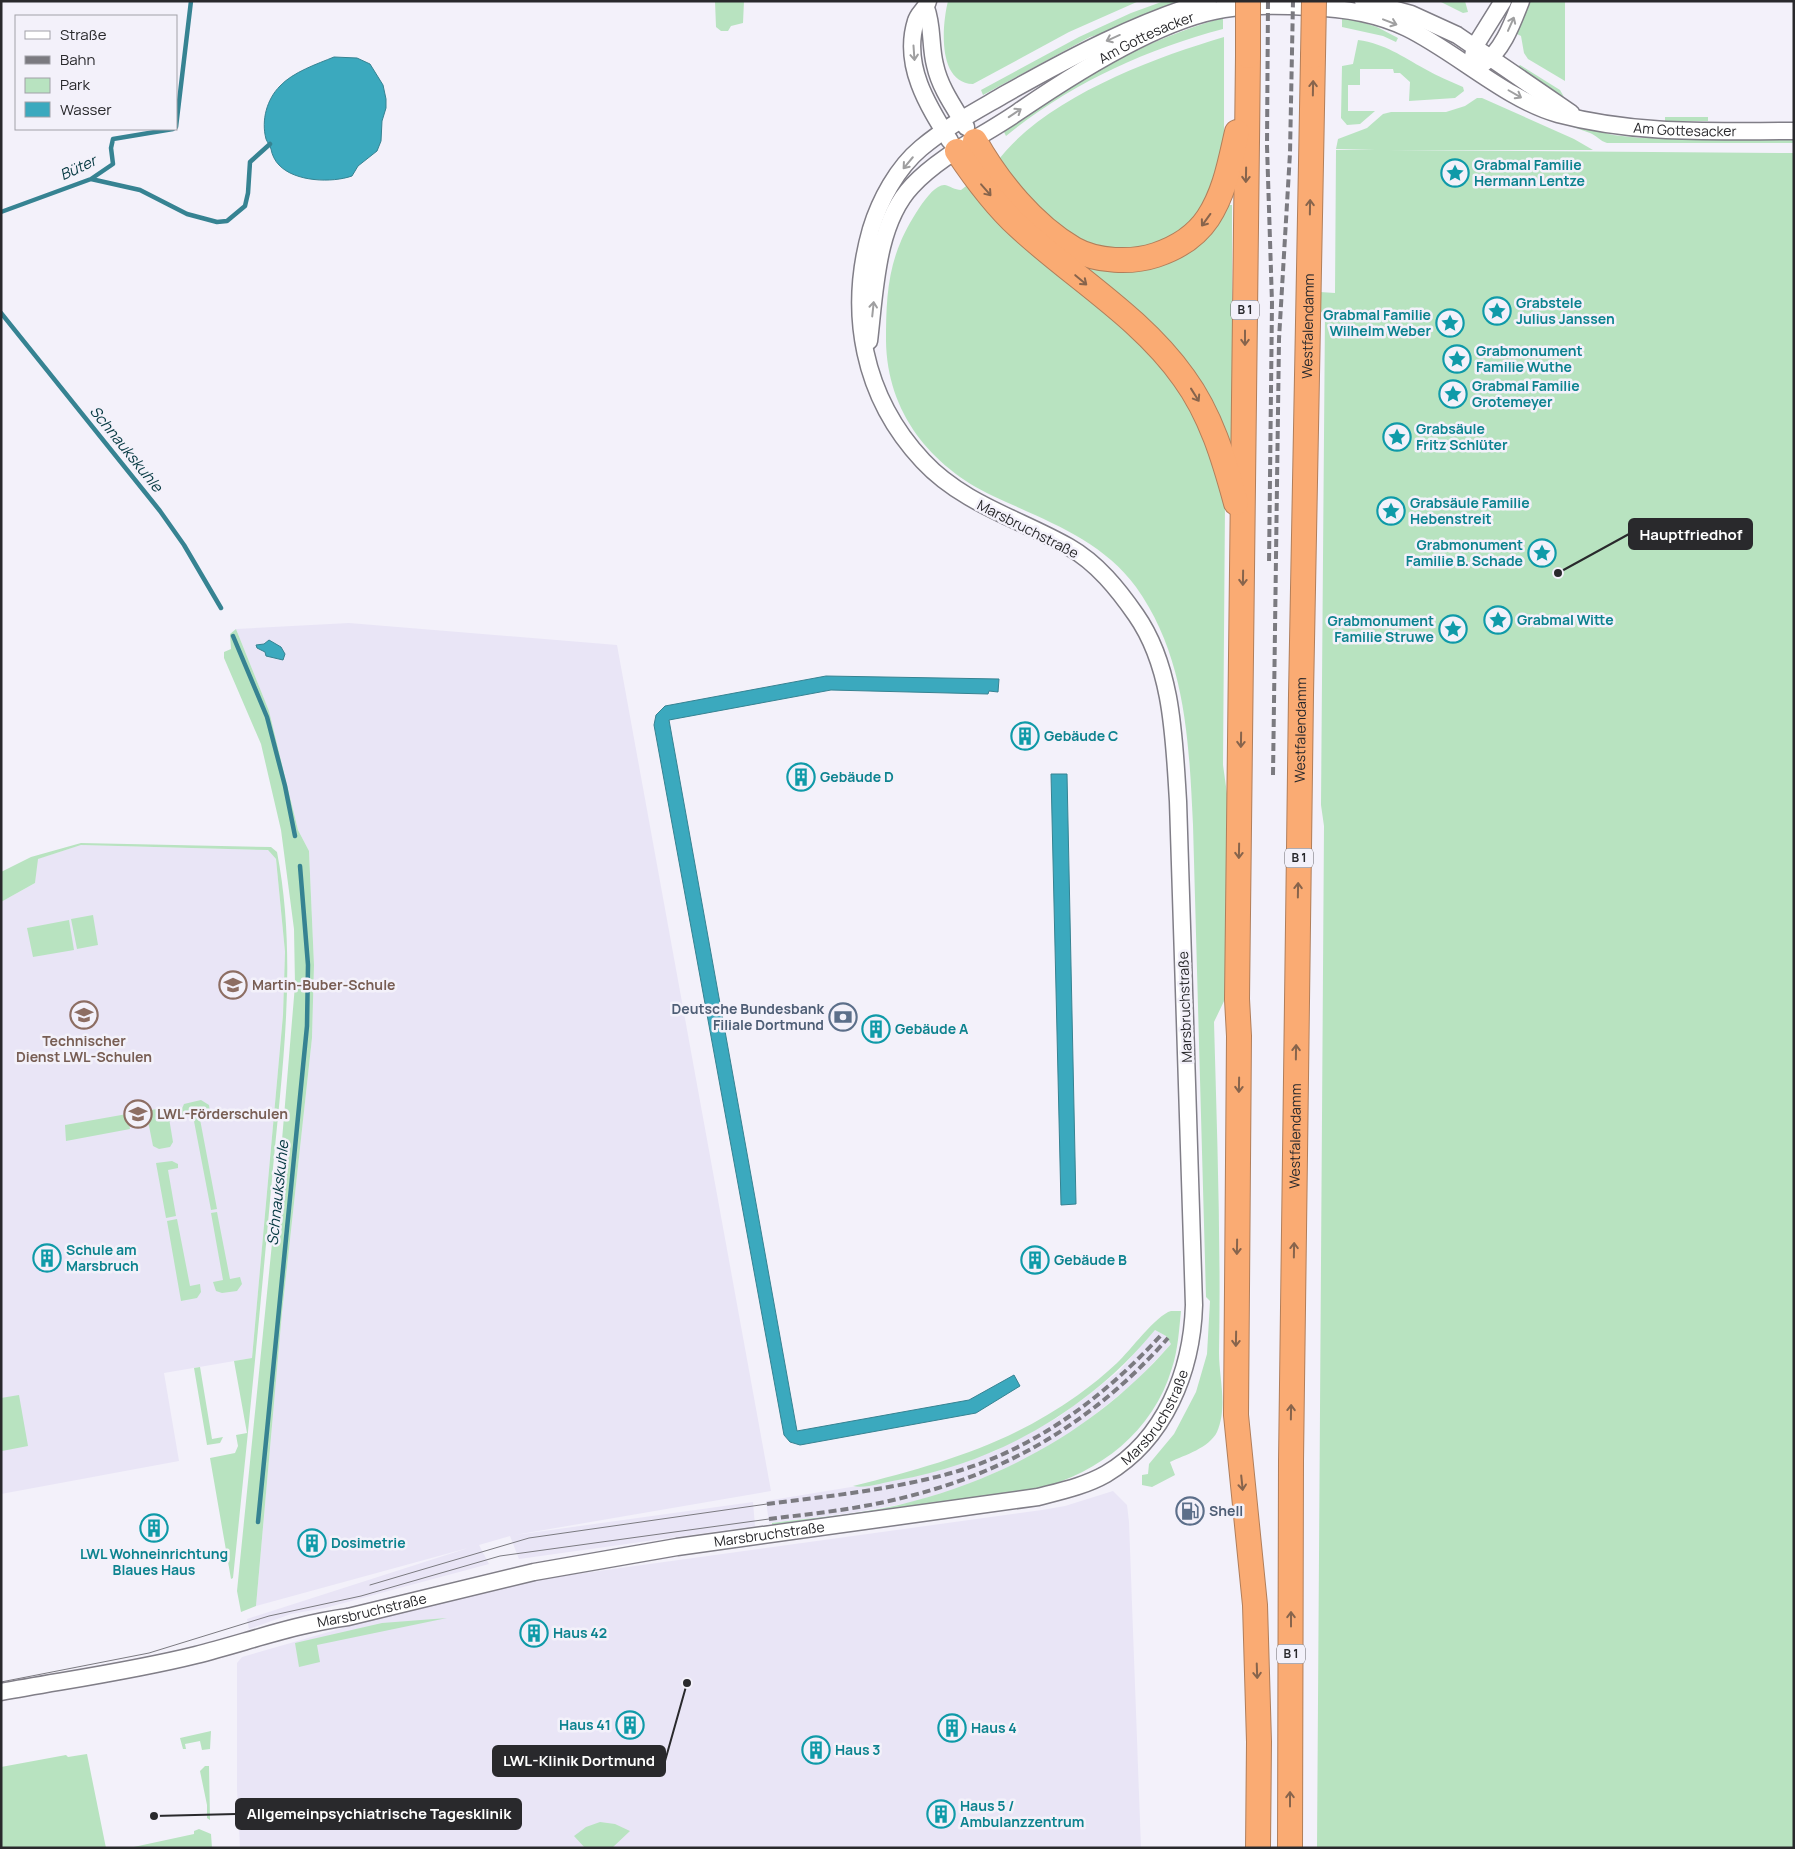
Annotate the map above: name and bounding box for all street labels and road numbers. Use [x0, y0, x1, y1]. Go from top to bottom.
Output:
street label: Am Gottesacker [1095, 7, 1196, 68]
street label: Am Gottesacker [1633, 118, 1737, 140]
street label: Westfalendamm [1297, 273, 1318, 379]
road number: B 1 [1231, 300, 1259, 320]
street label: Marsbruchstraße [974, 495, 1082, 562]
street label: Westfalendamm [1290, 677, 1310, 783]
road number: B 1 [1285, 848, 1313, 868]
street label: Marsbruchstraße [1173, 951, 1196, 1063]
street label: Westfalendamm [1285, 1083, 1305, 1189]
street label: Marsbruchstraße [1117, 1367, 1192, 1469]
street label: Marsbruchstraße [713, 1517, 826, 1551]
street label: Marsbruchstraße [315, 1588, 428, 1631]
road number: B 1 [1277, 1645, 1305, 1664]

